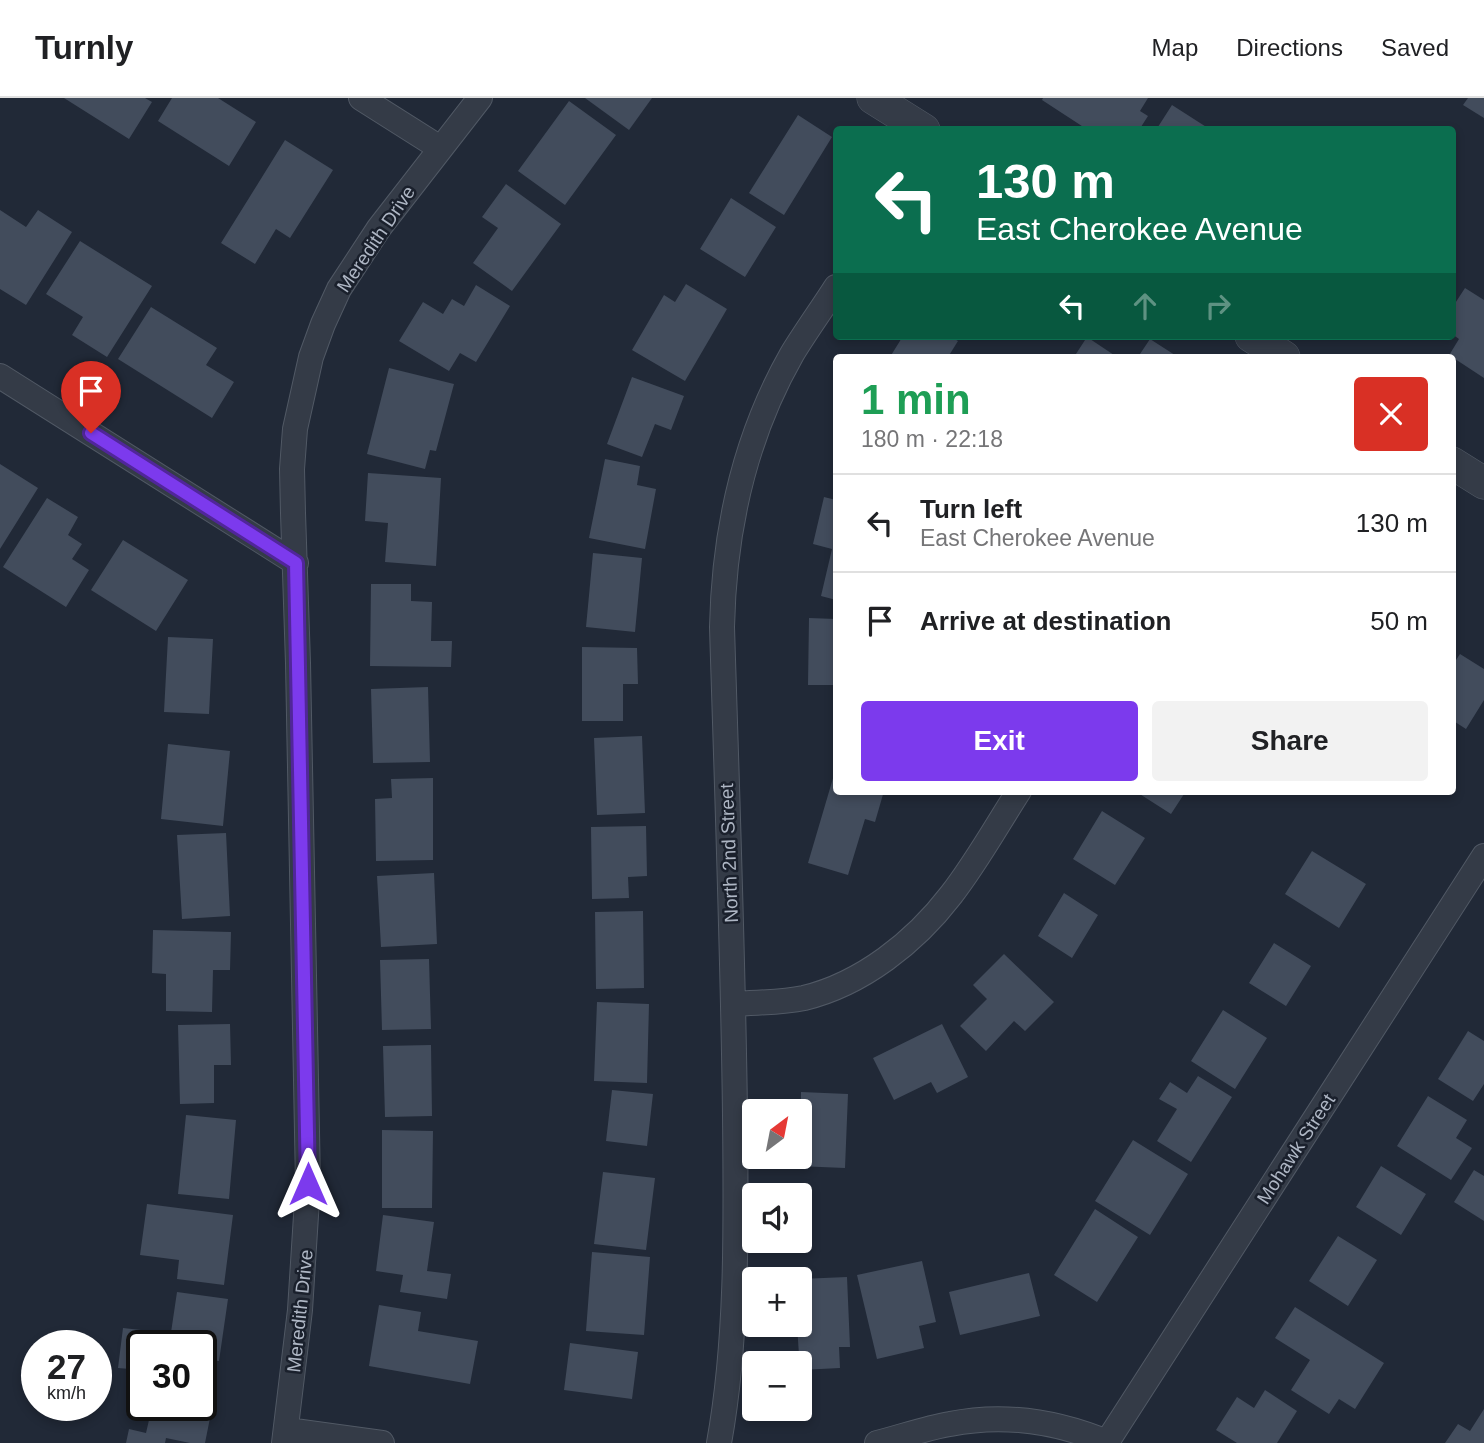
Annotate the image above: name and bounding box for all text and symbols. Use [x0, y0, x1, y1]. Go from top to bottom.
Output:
text: Turnly [35, 29, 133, 66]
text: Map [1152, 34, 1198, 61]
text: Directions [1236, 34, 1343, 61]
text: Saved [1381, 34, 1449, 61]
icon: left [861, 154, 952, 245]
text: 130 m [976, 154, 1115, 208]
street label: Meredith Drive [333, 182, 419, 296]
text: East Cherokee Avenue [976, 211, 1303, 247]
icon: left [1053, 287, 1091, 325]
icon: ahead [1126, 287, 1164, 325]
icon: right [1199, 287, 1237, 325]
pin [61, 361, 121, 433]
icon: arrive [72, 372, 110, 410]
text: 1 min [861, 376, 971, 423]
button: close [1354, 377, 1428, 451]
text: 180 m · 22:18 [861, 426, 1003, 452]
text: Turn left [920, 494, 1022, 524]
icon: left [861, 504, 899, 542]
text: 130 m [1356, 508, 1428, 538]
text: East Cherokee Avenue [920, 525, 1155, 551]
icon: arrive [861, 602, 899, 640]
text: Arrive at destination [920, 606, 1171, 636]
text: 50 m [1370, 606, 1428, 636]
button: Exit [861, 701, 1138, 781]
button: Share [1152, 701, 1428, 781]
street label: North 2nd Street [716, 782, 742, 923]
street label: Mohawk Street [1253, 1090, 1340, 1208]
north arrow [742, 1099, 812, 1169]
map controls [742, 1099, 812, 1421]
position arrow [271, 1147, 345, 1221]
button: sound [742, 1183, 812, 1253]
street label: Meredith Drive [283, 1248, 317, 1374]
button: + [742, 1267, 812, 1337]
speed limit sign: 30 [126, 1330, 217, 1421]
text: 27 [47, 1347, 86, 1386]
button: − [742, 1351, 812, 1421]
text: km/h [47, 1383, 86, 1403]

